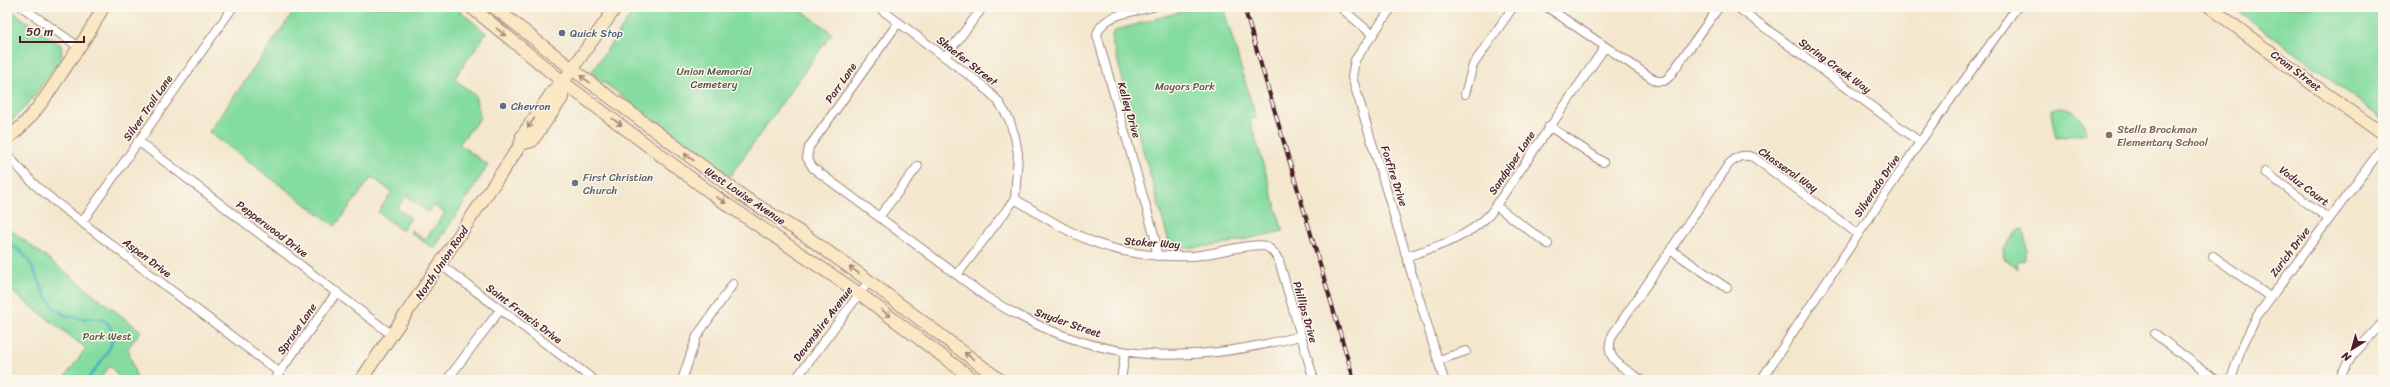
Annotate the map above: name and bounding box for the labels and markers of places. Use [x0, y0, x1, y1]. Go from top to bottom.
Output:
place label: Quick Stop [570, 24, 623, 43]
marker: Quick Stop [557, 28, 567, 38]
place label: Chevron [511, 97, 550, 116]
marker: Chevron [498, 101, 508, 111]
place label: Stella Brockman Elementary School [2117, 120, 2209, 152]
marker: Stella Brockman Elementary School [2104, 130, 2114, 140]
place label: First Christian Church [583, 168, 653, 200]
marker: First Christian Church [570, 178, 580, 188]

